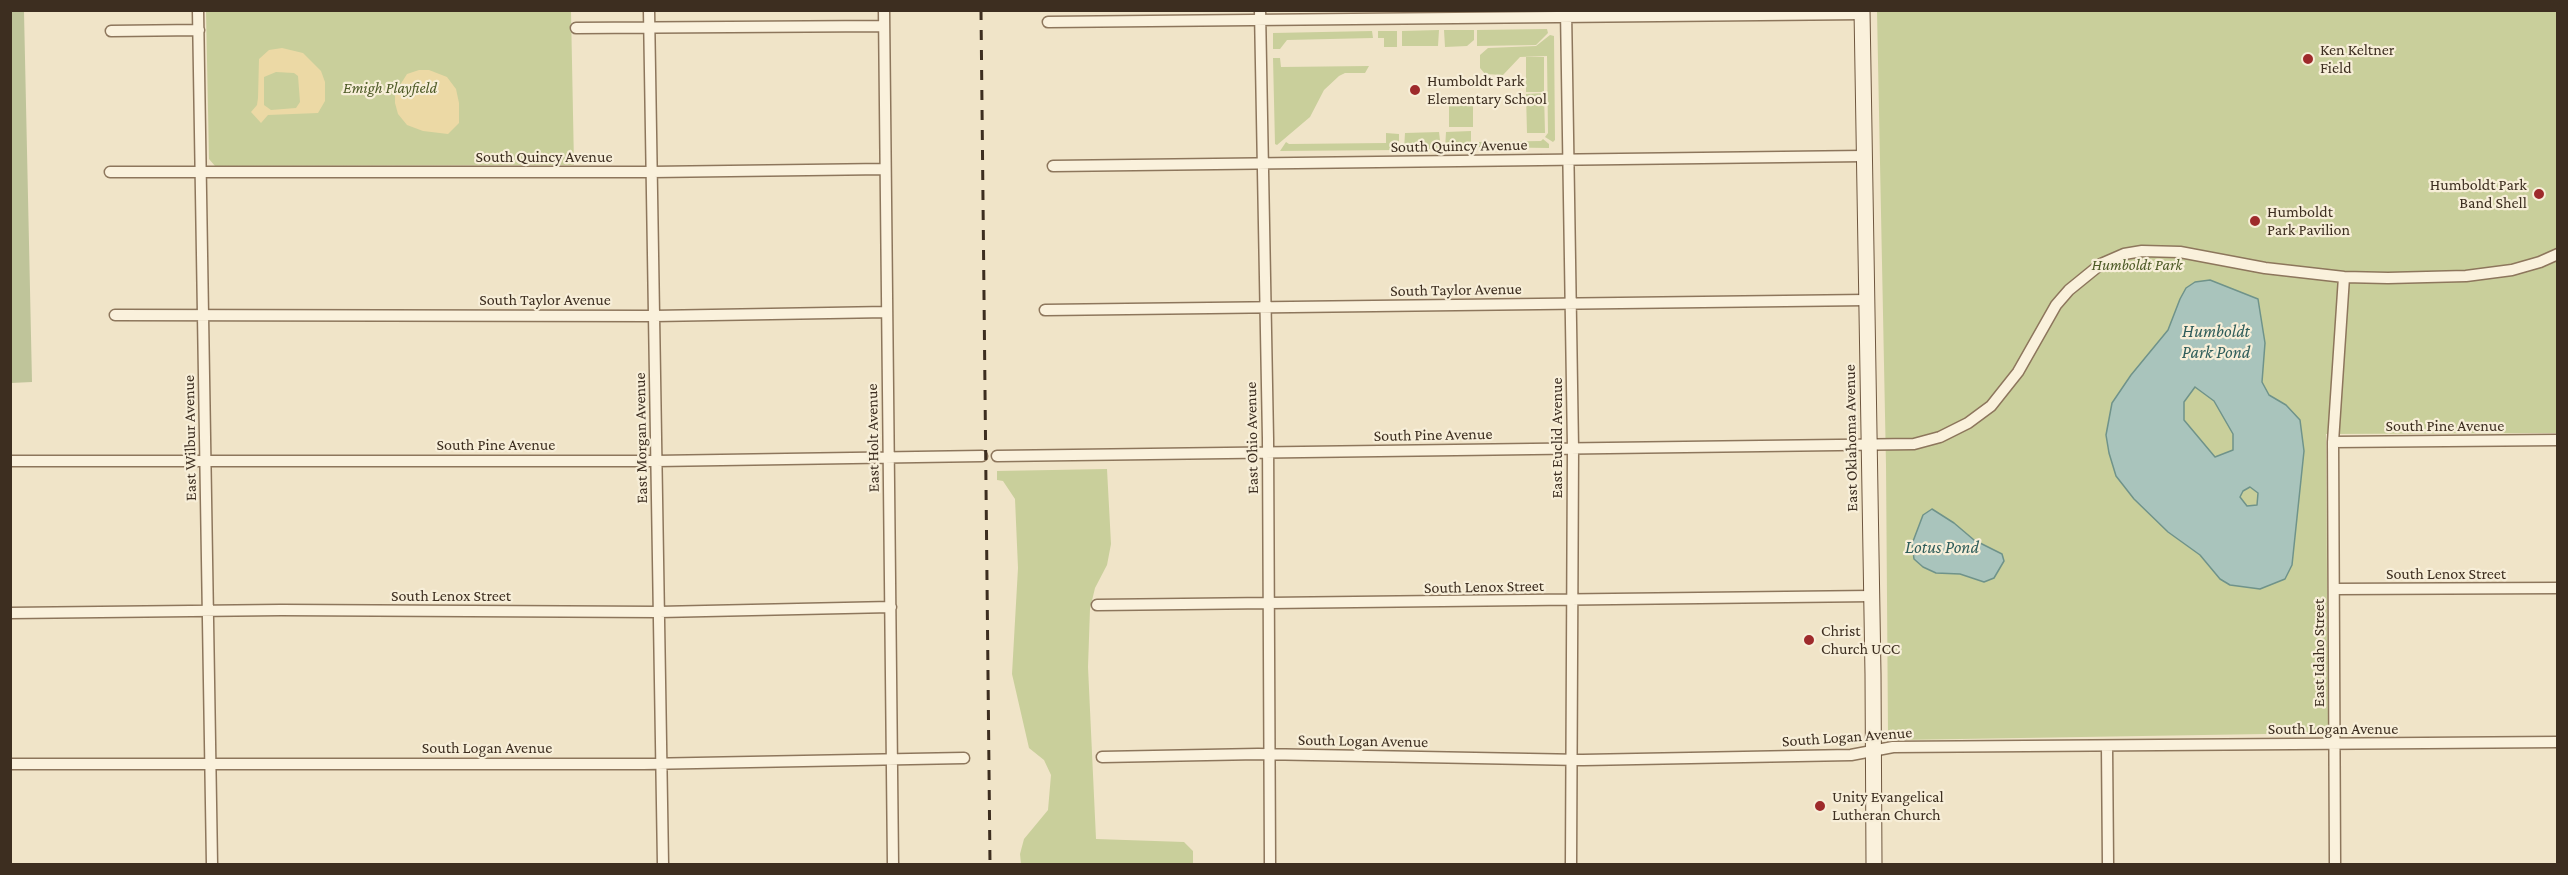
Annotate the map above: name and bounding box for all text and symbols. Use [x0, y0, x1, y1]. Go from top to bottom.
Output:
place label: Ken Keltner Field [2320, 40, 2394, 78]
marker: Ken Keltner Field [2301, 52, 2315, 66]
place label: Humboldt Park Elementary School [1427, 71, 1547, 109]
park label: Emigh Playfield [343, 78, 437, 98]
marker: Humboldt Park Elementary School [1408, 83, 1422, 97]
street label: South Quincy Avenue [1390, 135, 1528, 157]
street label: South Quincy Avenue [476, 147, 612, 167]
place label: Humboldt Park Band Shell [2430, 175, 2527, 213]
marker: Humboldt Park Band Shell [2532, 187, 2546, 201]
place label: Humboldt Park Pavilion [2267, 202, 2350, 240]
marker: Humboldt Park Pavilion [2248, 214, 2262, 228]
park label: Humboldt Park [2091, 255, 2183, 275]
street label: South Taylor Avenue [1390, 279, 1522, 301]
street label: South Taylor Avenue [479, 290, 611, 310]
water label: Humboldt Park Pond [2182, 320, 2250, 362]
street label: East Oklahoma Avenue [1840, 364, 1862, 512]
street label: East Morgan Avenue [630, 372, 652, 504]
street label: East Wilbur Avenue [179, 375, 201, 501]
street label: East Euclid Avenue [1547, 377, 1567, 499]
street label: East Ohio Avenue [1241, 382, 1263, 494]
street label: East Holt Avenue [862, 383, 884, 493]
street label: South Pine Avenue [2386, 416, 2504, 436]
street label: South Pine Avenue [1373, 424, 1493, 446]
street label: South Pine Avenue [437, 435, 555, 455]
water label: Lotus Pond [1905, 536, 1979, 558]
street label: South Lenox Street [2386, 564, 2506, 584]
street label: South Lenox Street [1424, 576, 1544, 598]
street label: South Lenox Street [391, 586, 511, 606]
street label: East Idaho Street [2309, 599, 2329, 707]
place label: Christ Church UCC [1821, 621, 1900, 659]
marker: Christ Church UCC [1802, 633, 1816, 647]
street label: South Logan Avenue [2268, 719, 2398, 739]
street label: South Logan Avenue [1781, 723, 1913, 751]
street label: South Logan Avenue [1298, 730, 1428, 752]
street label: South Logan Avenue [422, 738, 552, 758]
place label: Unity Evangelical Lutheran Church [1832, 787, 1944, 825]
marker: Unity Evangelical Lutheran Church [1813, 799, 1827, 813]

